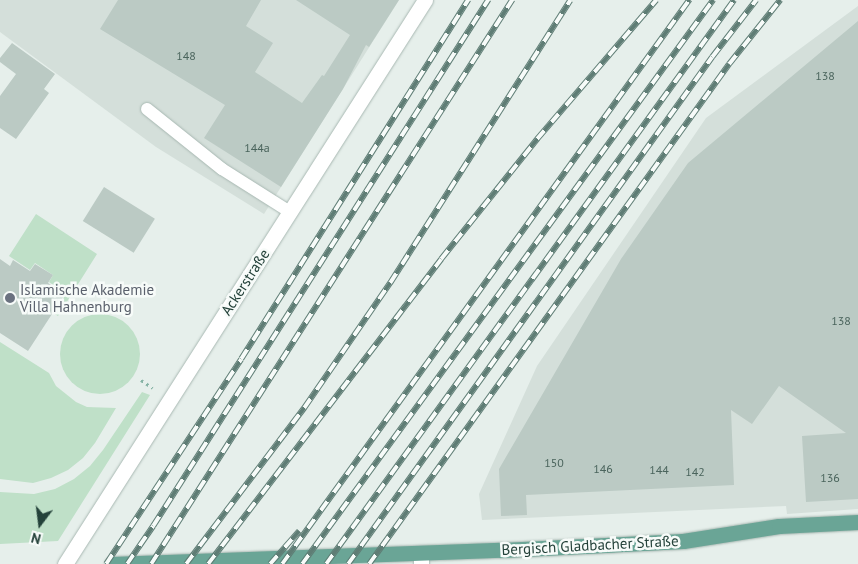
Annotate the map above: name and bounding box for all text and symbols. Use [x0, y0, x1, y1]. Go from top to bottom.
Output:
house number: 148 [176, 49, 196, 63]
house number: 138 [815, 69, 835, 83]
house number: 144a [244, 141, 270, 155]
street label: Ackerstraße [217, 245, 273, 319]
place label: Islamische Akademie Villa Hahnenburg [20, 280, 155, 315]
marker: Islamische Akademie Villa Hahnenburg [4, 292, 16, 304]
house number: 138 [831, 314, 851, 328]
house number: 150 [544, 456, 564, 470]
house number: 146 [593, 462, 613, 476]
house number: 144 [649, 463, 669, 477]
house number: 142 [685, 465, 705, 479]
house number: 136 [820, 471, 840, 485]
north arrow [15, 499, 65, 549]
text: N [29, 529, 43, 548]
street label: Bergisch Gladbacher Straße [501, 531, 679, 559]

